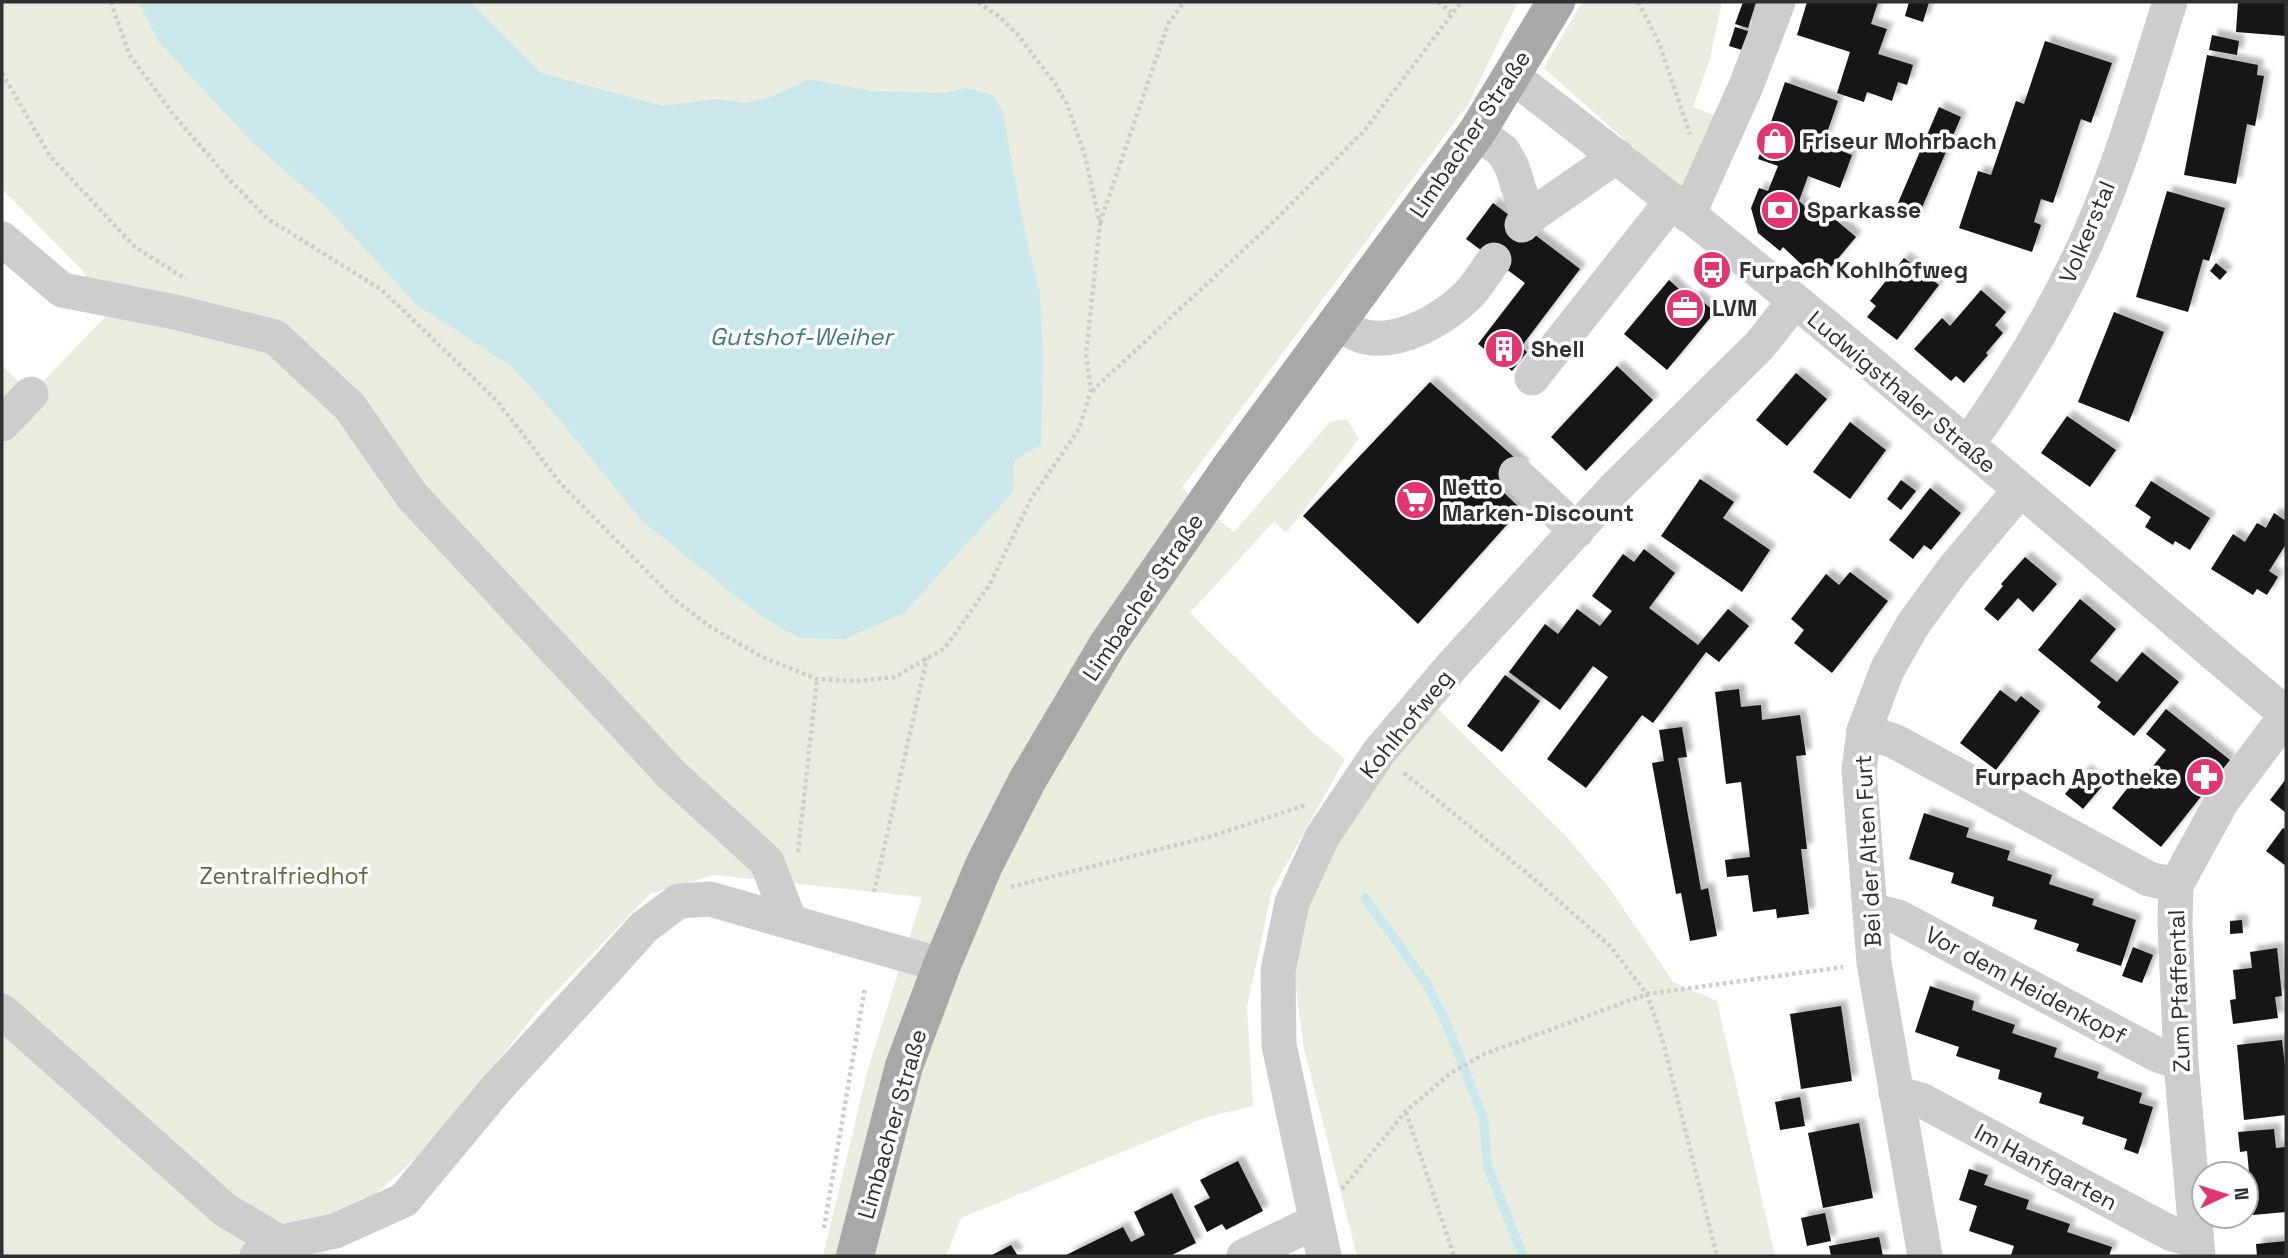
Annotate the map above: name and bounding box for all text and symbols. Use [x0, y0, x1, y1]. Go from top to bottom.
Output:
street label: Limbacher Straße [1403, 44, 1537, 224]
shop icon: Friseur Mohrbach [1754, 120, 1796, 162]
place label: Friseur Mohrbach [1802, 126, 1997, 156]
street label: Volkerstal [2052, 176, 2122, 288]
bank icon: Sparkasse [1759, 189, 1801, 231]
place label: Sparkasse [1807, 195, 1921, 225]
bus stop icon: Furpach Kohlhofweg [1691, 249, 1733, 291]
place label: Furpach Kohlhofweg [1739, 255, 1968, 285]
office icon: LVM [1664, 287, 1706, 329]
place label: LVM [1712, 293, 1757, 323]
street label: Ludwigsthaler Straße [1801, 304, 2003, 480]
water label: Gutshof-Weiher [710, 321, 895, 352]
building icon: Shell [1483, 328, 1525, 370]
place label: Shell [1531, 334, 1585, 364]
place label: Netto Marken-Discount [1442, 472, 1634, 528]
supermarket icon: Netto Marken-Discount [1394, 479, 1436, 521]
street label: Limbacher Straße [1076, 507, 1210, 687]
street label: Kohlhofweg [1353, 663, 1459, 785]
street label: Bei der Alten Furt [1848, 754, 1888, 948]
pharmacy icon: Furpach Apotheke [2184, 756, 2226, 798]
place label: Furpach Apotheke [1975, 762, 2178, 792]
park label: Zentralfriedhof [200, 861, 368, 891]
street label: Zum Pfaffental [2161, 909, 2197, 1073]
street label: Vor dem Heidenkopf [1920, 919, 2132, 1051]
street label: Limbacher Straße [851, 1026, 933, 1222]
street label: Im Hanfgarten [1969, 1117, 2123, 1217]
north arrow [2190, 1160, 2260, 1230]
text: N [2229, 1187, 2254, 1201]

